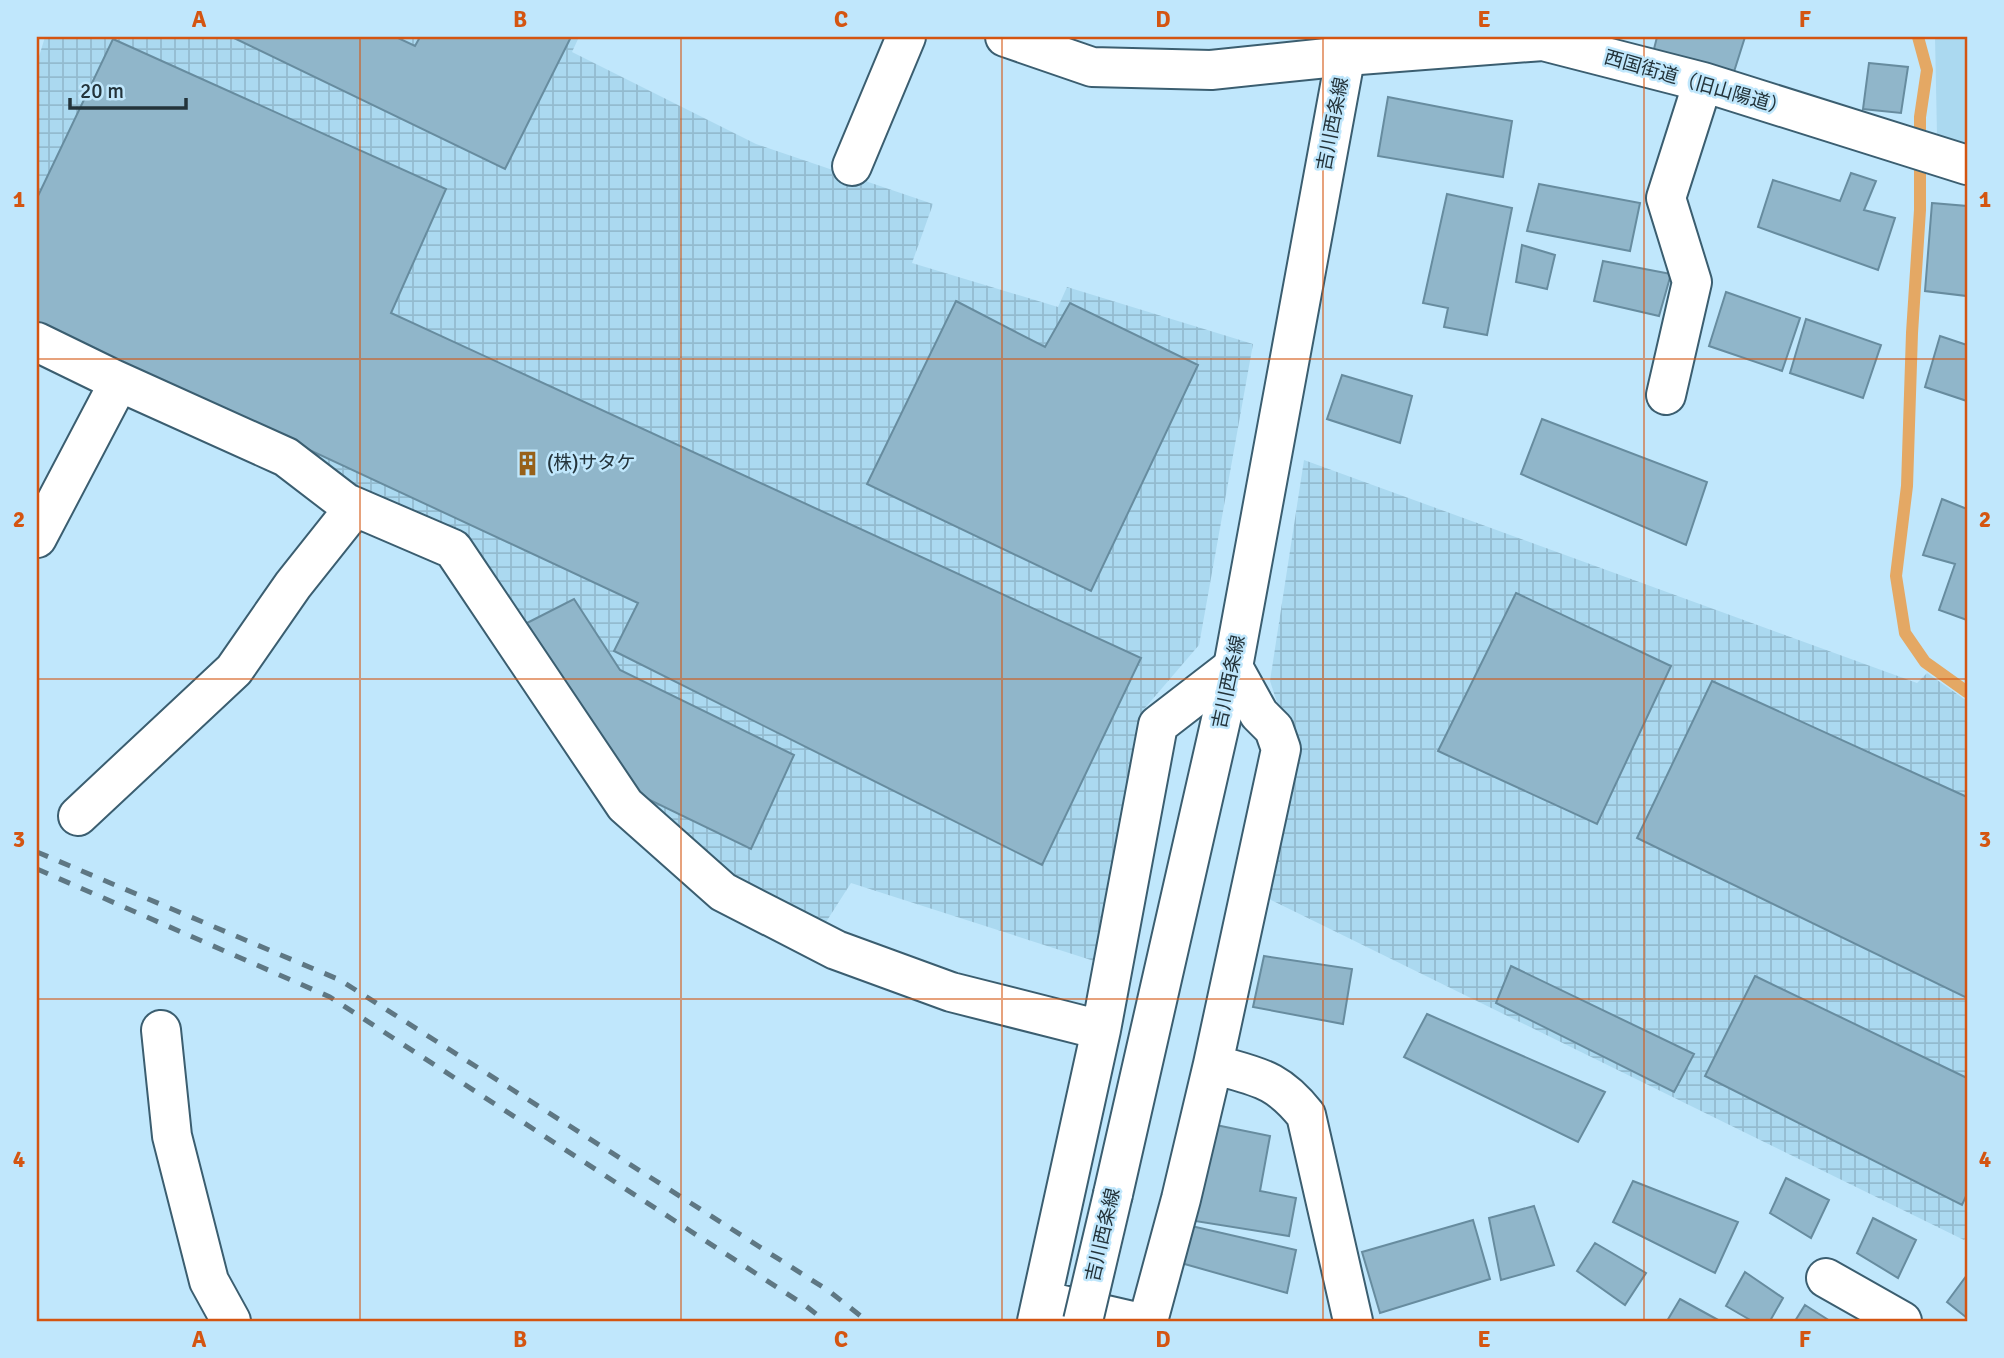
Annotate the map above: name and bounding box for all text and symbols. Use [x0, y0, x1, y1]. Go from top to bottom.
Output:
text: A [192, 5, 207, 34]
text: B [513, 5, 527, 34]
text: C [834, 5, 848, 34]
text: D [1155, 5, 1171, 34]
text: E [1477, 5, 1491, 34]
text: F [1799, 5, 1811, 34]
street label: 西国街道（旧山陽道） [1601, 45, 1791, 121]
scale bar [70, 66, 186, 110]
street label: 吉川西条線 [1312, 75, 1354, 173]
text: 20 m [80, 78, 124, 104]
text: 1 [13, 185, 25, 214]
text: 1 [1979, 185, 1991, 214]
building icon: (株)サタケ [513, 449, 541, 477]
place label: (株)サタケ [547, 451, 636, 475]
text: 2 [13, 505, 25, 534]
text: 2 [1979, 505, 1991, 534]
street label: 吉川西条線 [1207, 633, 1251, 731]
text: 3 [13, 825, 25, 854]
text: 3 [1979, 825, 1991, 854]
text: 4 [13, 1145, 25, 1174]
text: 4 [1979, 1145, 1991, 1174]
street label: 吉川西条線 [1081, 1186, 1125, 1284]
text: A [192, 1325, 207, 1354]
text: B [513, 1325, 527, 1354]
text: C [834, 1325, 848, 1354]
text: D [1155, 1325, 1171, 1354]
text: E [1477, 1325, 1491, 1354]
text: F [1799, 1325, 1811, 1354]

